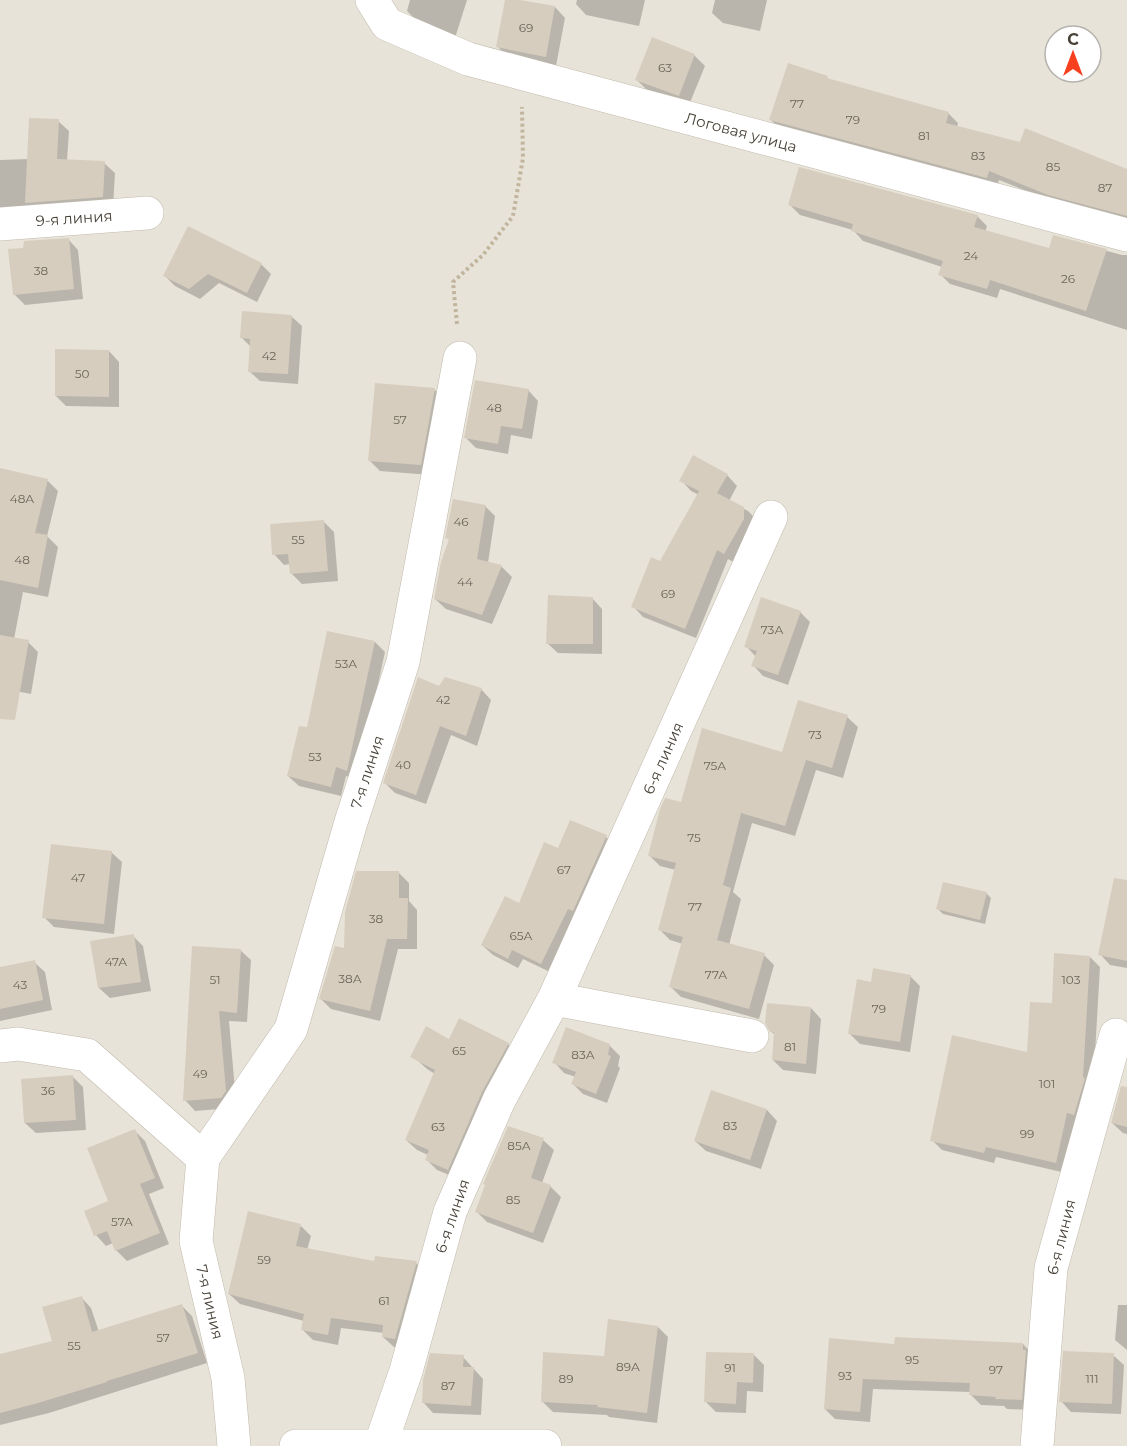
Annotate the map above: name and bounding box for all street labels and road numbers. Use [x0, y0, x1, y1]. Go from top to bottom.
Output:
street label: Логовая улица [683, 108, 799, 156]
street label: 9-я линия [35, 206, 113, 230]
street label: 6-я линия [639, 719, 687, 797]
street label: 7-я линия [346, 733, 388, 811]
street label: 6-я линия [430, 1177, 474, 1255]
street label: 6-я линия [1042, 1197, 1080, 1277]
street label: 7-я линия [192, 1263, 228, 1341]

